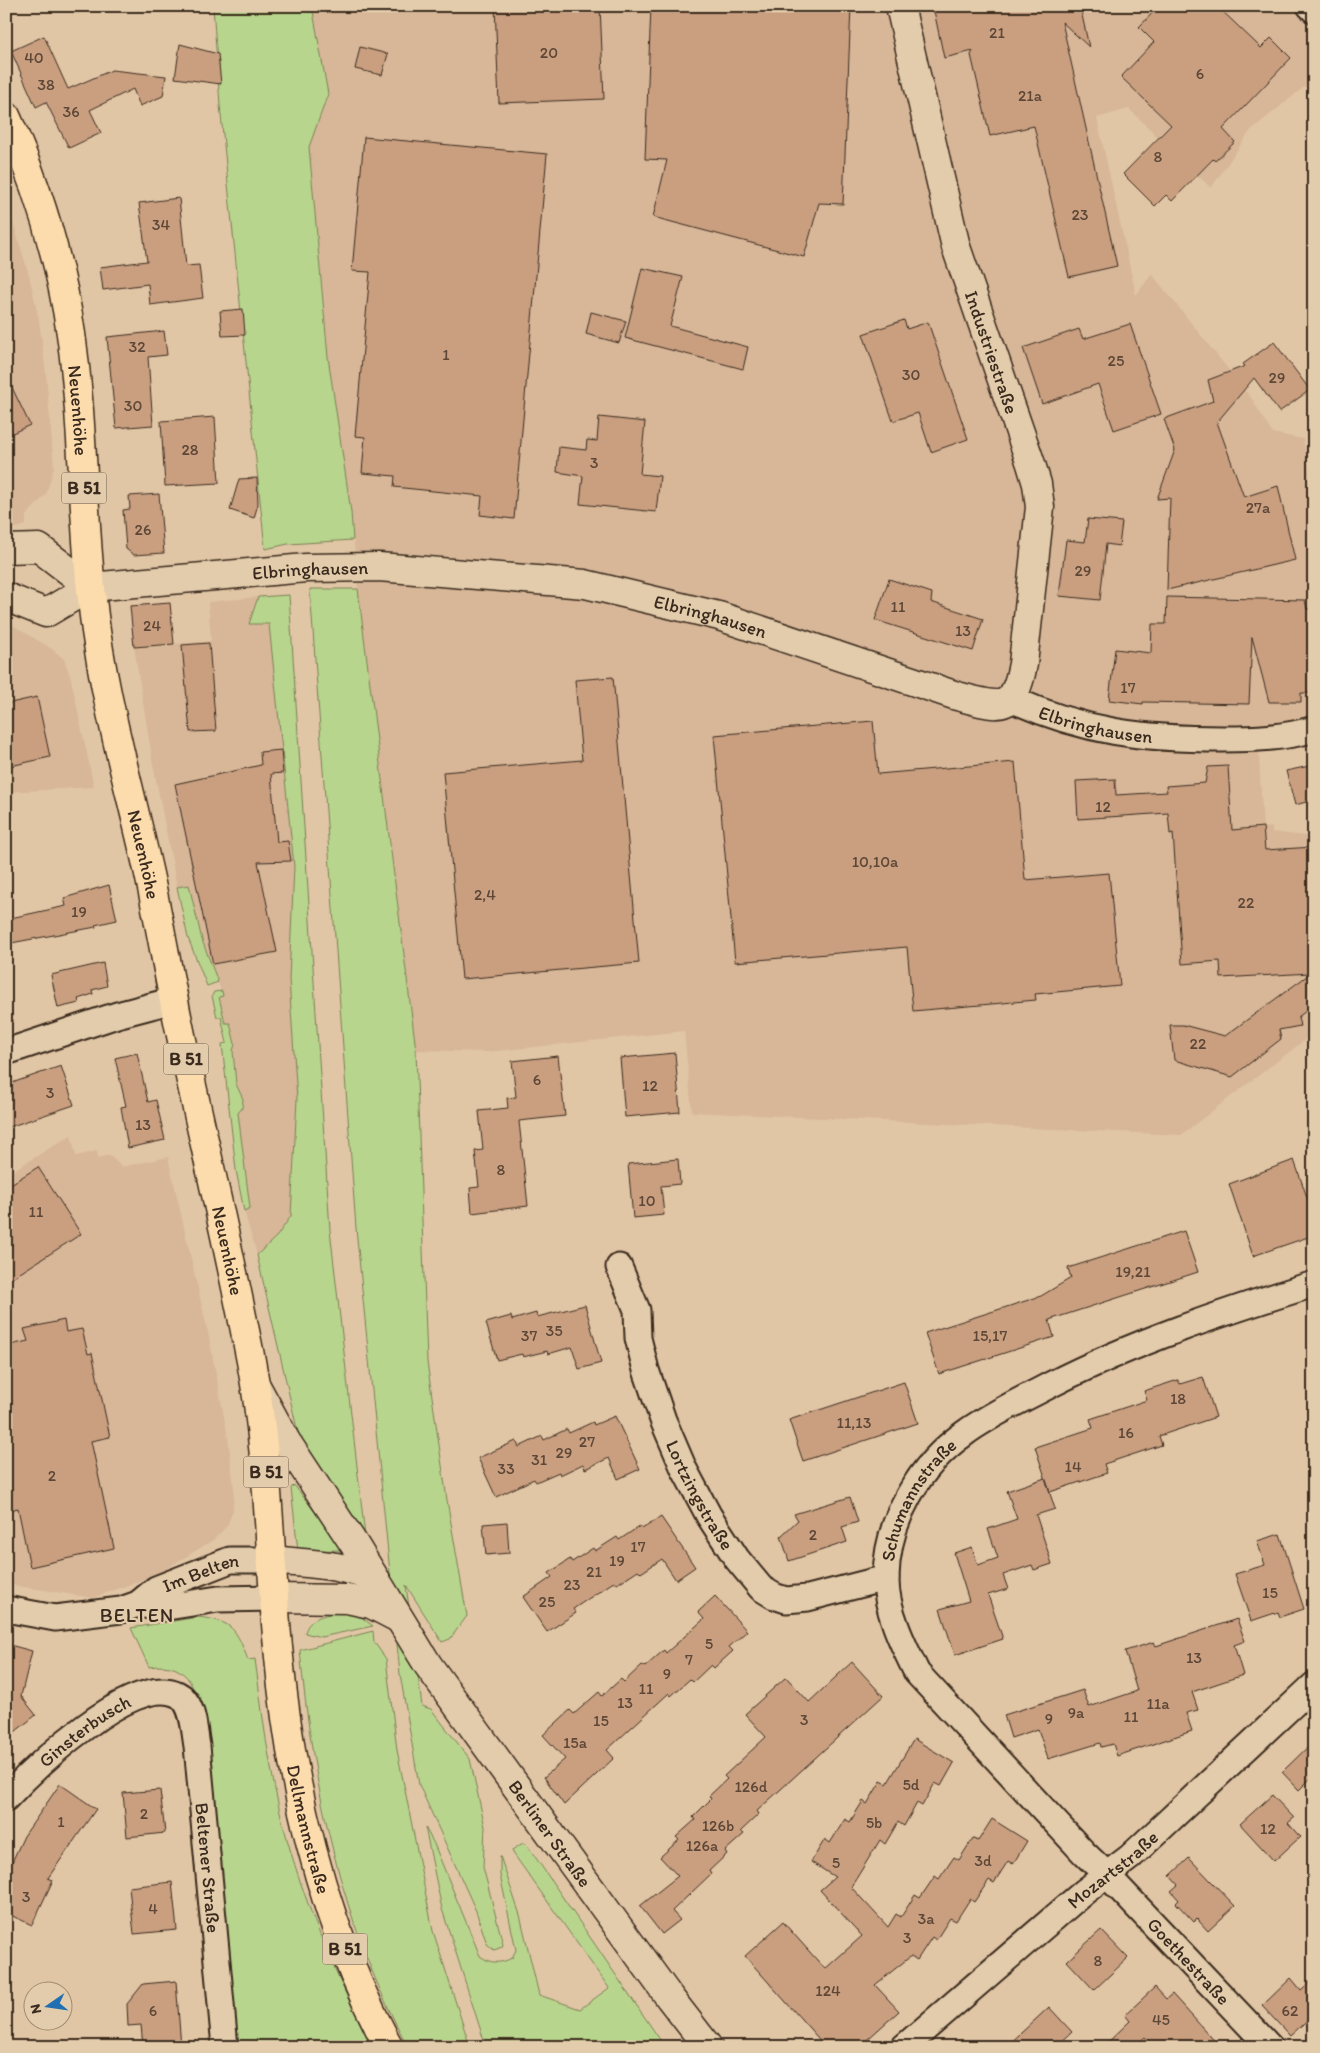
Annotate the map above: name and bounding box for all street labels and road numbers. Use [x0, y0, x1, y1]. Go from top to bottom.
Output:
street label: Industriestraße [960, 288, 1023, 417]
street label: Neuenhöhe [63, 364, 93, 456]
road number: B 51 [62, 472, 106, 503]
street label: Elbringhausen [251, 556, 368, 585]
street label: Elbringhausen [652, 590, 770, 643]
street label: Elbringhausen [1036, 700, 1154, 748]
street label: Neuenhöhe [122, 808, 165, 901]
road number: B 51 [164, 1044, 208, 1074]
street label: Neuenhöhe [207, 1204, 248, 1297]
street label: Schumannstraße [876, 1433, 961, 1563]
street label: Lortzingstraße [661, 1437, 739, 1554]
road number: B 51 [244, 1456, 288, 1488]
street label: Im Belten [159, 1549, 240, 1597]
street label: Ginsterbusch [34, 1690, 135, 1772]
street label: Dellmannstraße [282, 1763, 335, 1897]
street label: Berliner Straße [503, 1776, 597, 1892]
street label: Beltener Straße [190, 1802, 225, 1934]
street label: Mozartstraße [1062, 1826, 1163, 1913]
street label: Goethestraße [1142, 1913, 1235, 2010]
road number: B 51 [322, 1934, 368, 1965]

